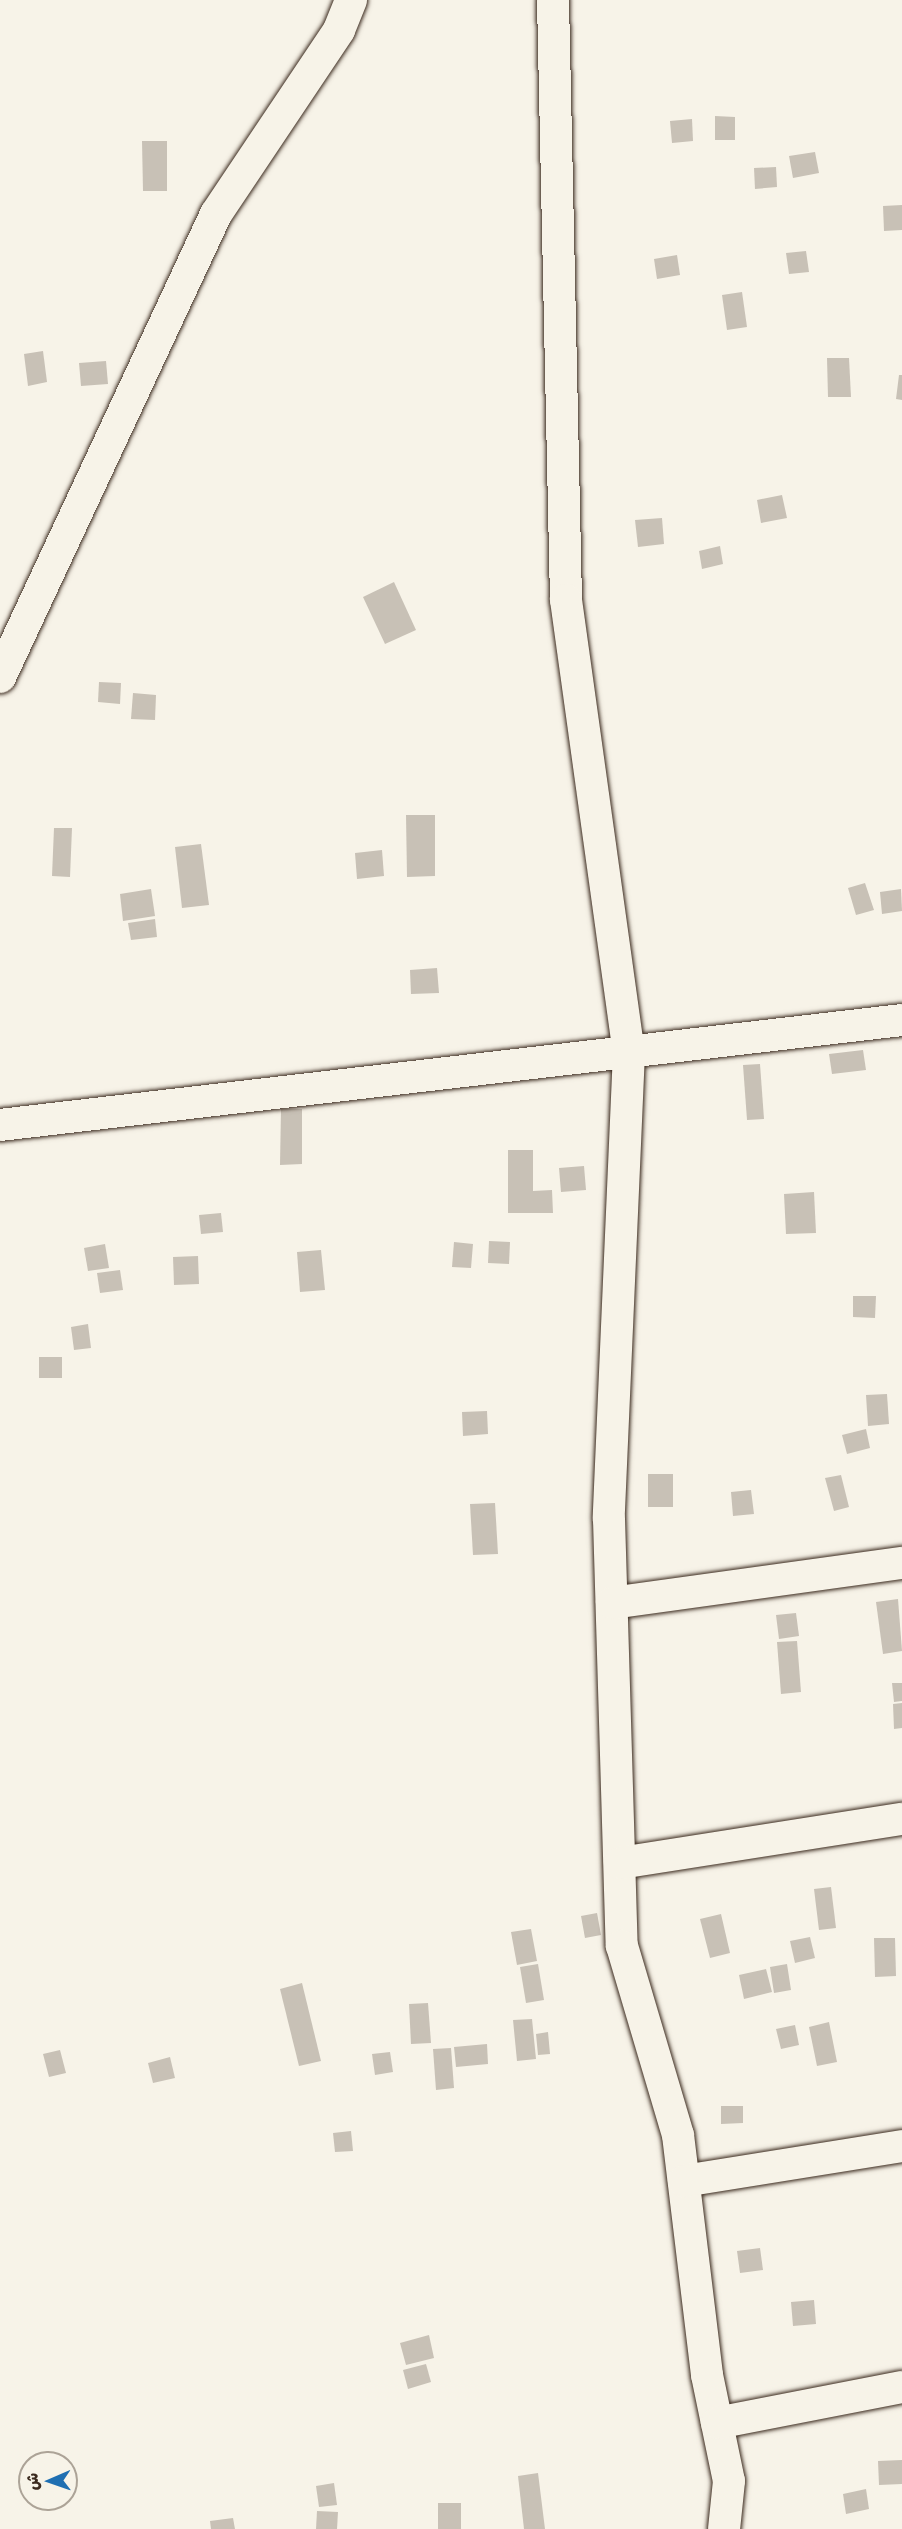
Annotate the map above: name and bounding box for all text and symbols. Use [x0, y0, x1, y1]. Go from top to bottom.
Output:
north arrow [18, 2451, 78, 2511]
text: ش [21, 2472, 43, 2491]

